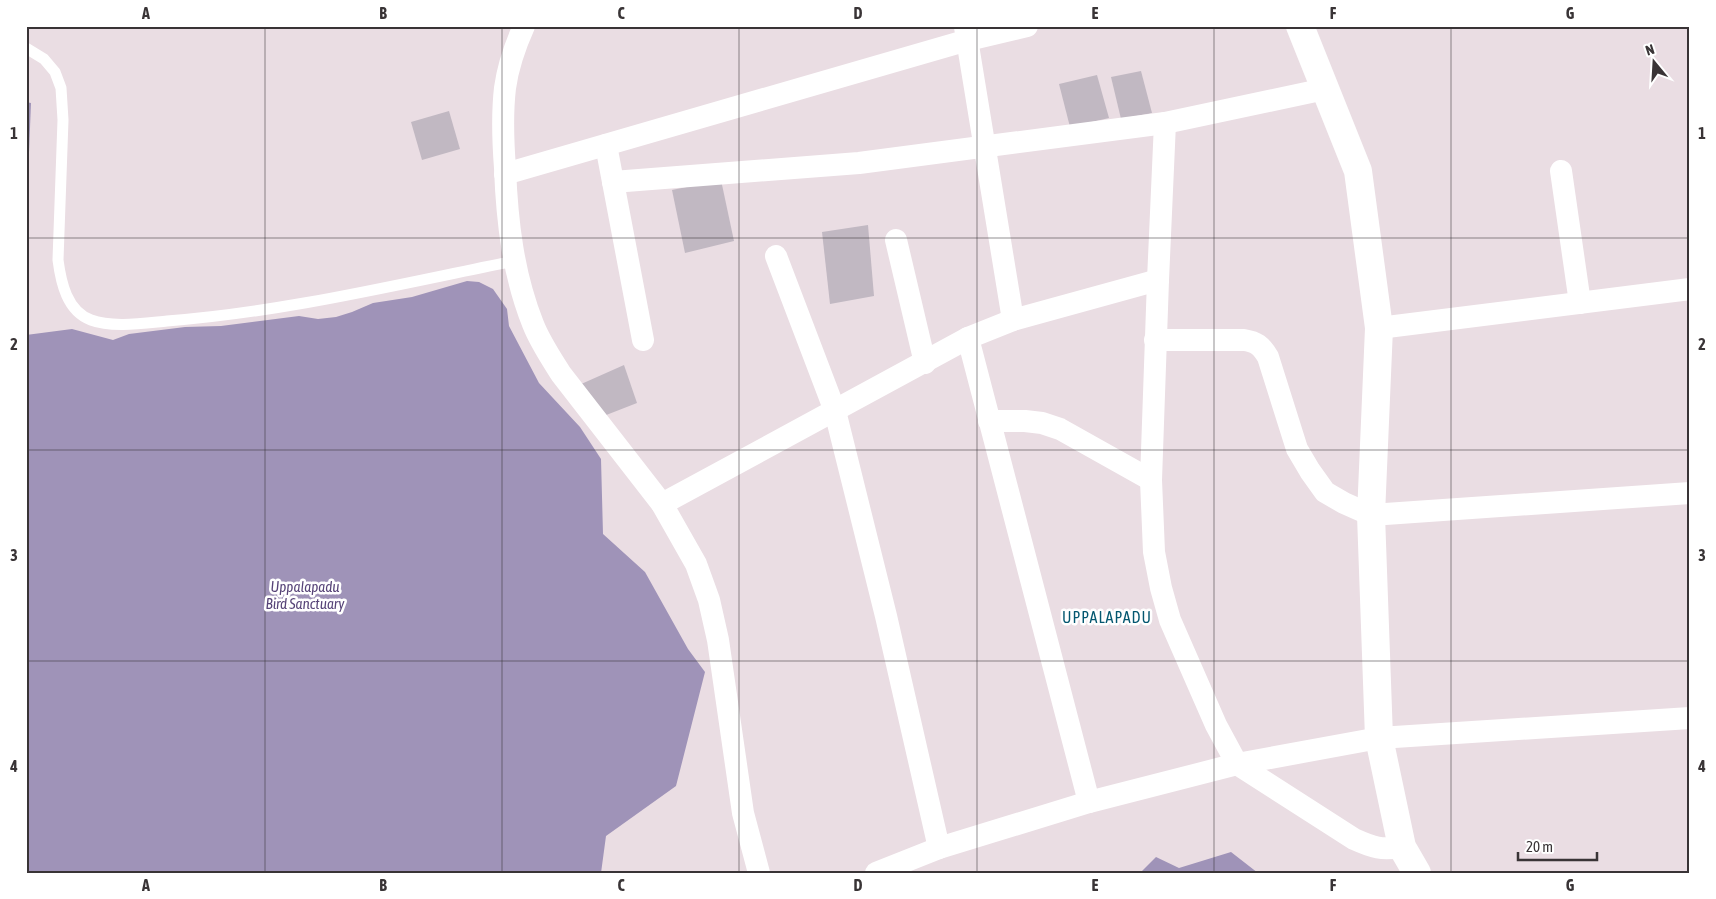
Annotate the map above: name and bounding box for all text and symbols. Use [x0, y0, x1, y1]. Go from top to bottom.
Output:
text: A [141, 4, 150, 22]
text: B [379, 4, 387, 22]
text: C [617, 4, 625, 22]
text: D [854, 4, 863, 22]
text: E [1092, 4, 1099, 22]
text: F [1330, 4, 1337, 22]
text: G [1566, 4, 1575, 22]
north arrow [1628, 38, 1678, 88]
text: N [1644, 41, 1656, 59]
text: 1 [10, 124, 18, 142]
text: 1 [1698, 124, 1706, 142]
text: 2 [10, 335, 18, 353]
text: 2 [1698, 335, 1706, 353]
text: 3 [10, 546, 18, 564]
text: 3 [1698, 546, 1706, 564]
water label: Uppalapadu Bird Sanctuary [266, 578, 345, 612]
district label: UPPALAPADU [1062, 608, 1152, 626]
text: 4 [9, 757, 18, 775]
text: 4 [1697, 757, 1706, 775]
scale bar [1518, 829, 1597, 861]
text: 20 m [1526, 838, 1553, 855]
text: A [141, 876, 150, 894]
text: B [379, 876, 387, 894]
text: C [617, 876, 625, 894]
text: D [854, 876, 863, 894]
text: E [1092, 876, 1099, 894]
text: F [1330, 876, 1337, 894]
text: G [1566, 876, 1575, 894]

